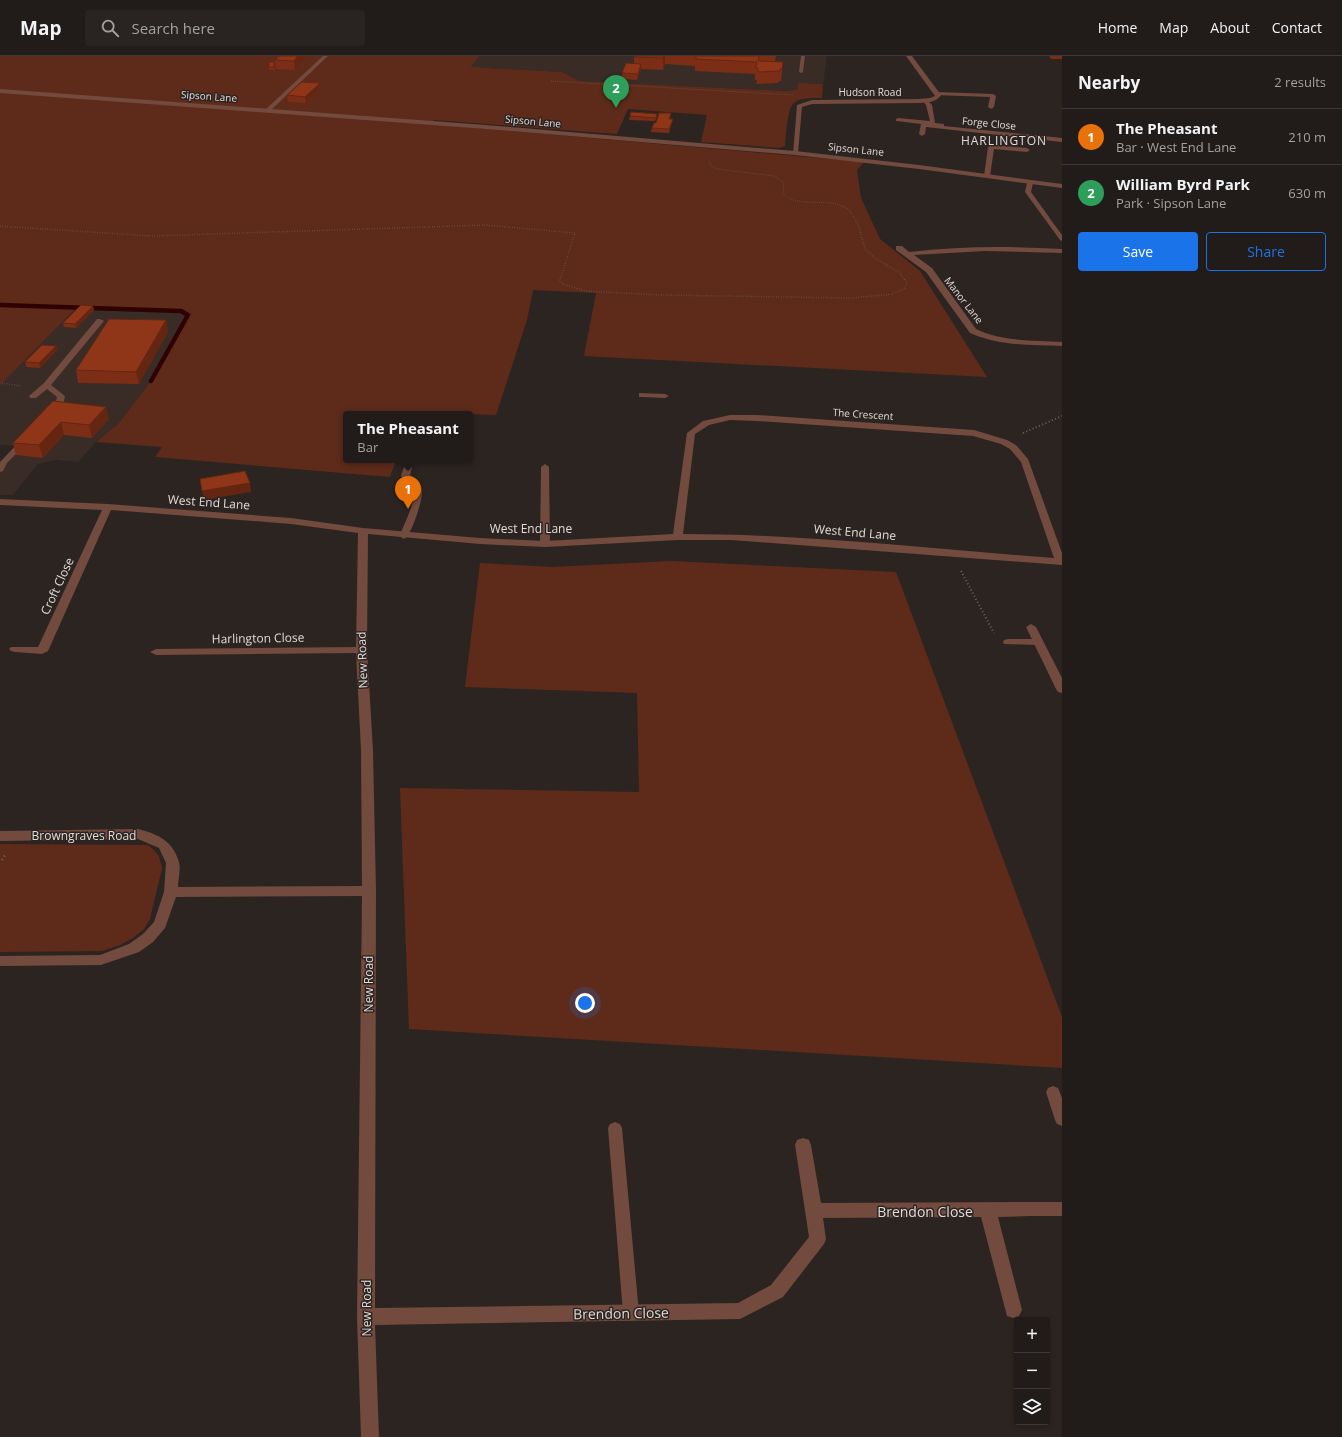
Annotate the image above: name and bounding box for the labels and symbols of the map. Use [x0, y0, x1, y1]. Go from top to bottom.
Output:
pin: 2 [603, 75, 629, 108]
street label: Hudson Road [839, 85, 902, 99]
street label: Sipson Lane [180, 87, 238, 105]
street label: Sipson Lane [504, 112, 562, 130]
street label: Forge Close [961, 113, 1017, 133]
district label: HARLINGTON [961, 132, 1047, 149]
street label: Sipson Lane [827, 139, 885, 159]
street label: Manor Lane [941, 274, 987, 327]
street label: The Crescent [832, 405, 894, 423]
pin: 1 [395, 476, 421, 509]
street label: West End Lane [167, 491, 251, 513]
street label: West End Lane [490, 520, 572, 537]
street label: West End Lane [813, 520, 897, 544]
street label: Croft Close [36, 554, 78, 617]
street label: Harlington Close [212, 629, 305, 647]
street label: New Road [353, 631, 371, 689]
street label: Browngraves Road [32, 827, 136, 844]
street label: New Road [360, 956, 377, 1012]
your location [575, 993, 595, 1013]
street label: Brendon Close [877, 1202, 973, 1221]
street label: New Road [358, 1280, 375, 1336]
street label: Brendon Close [573, 1303, 669, 1323]

